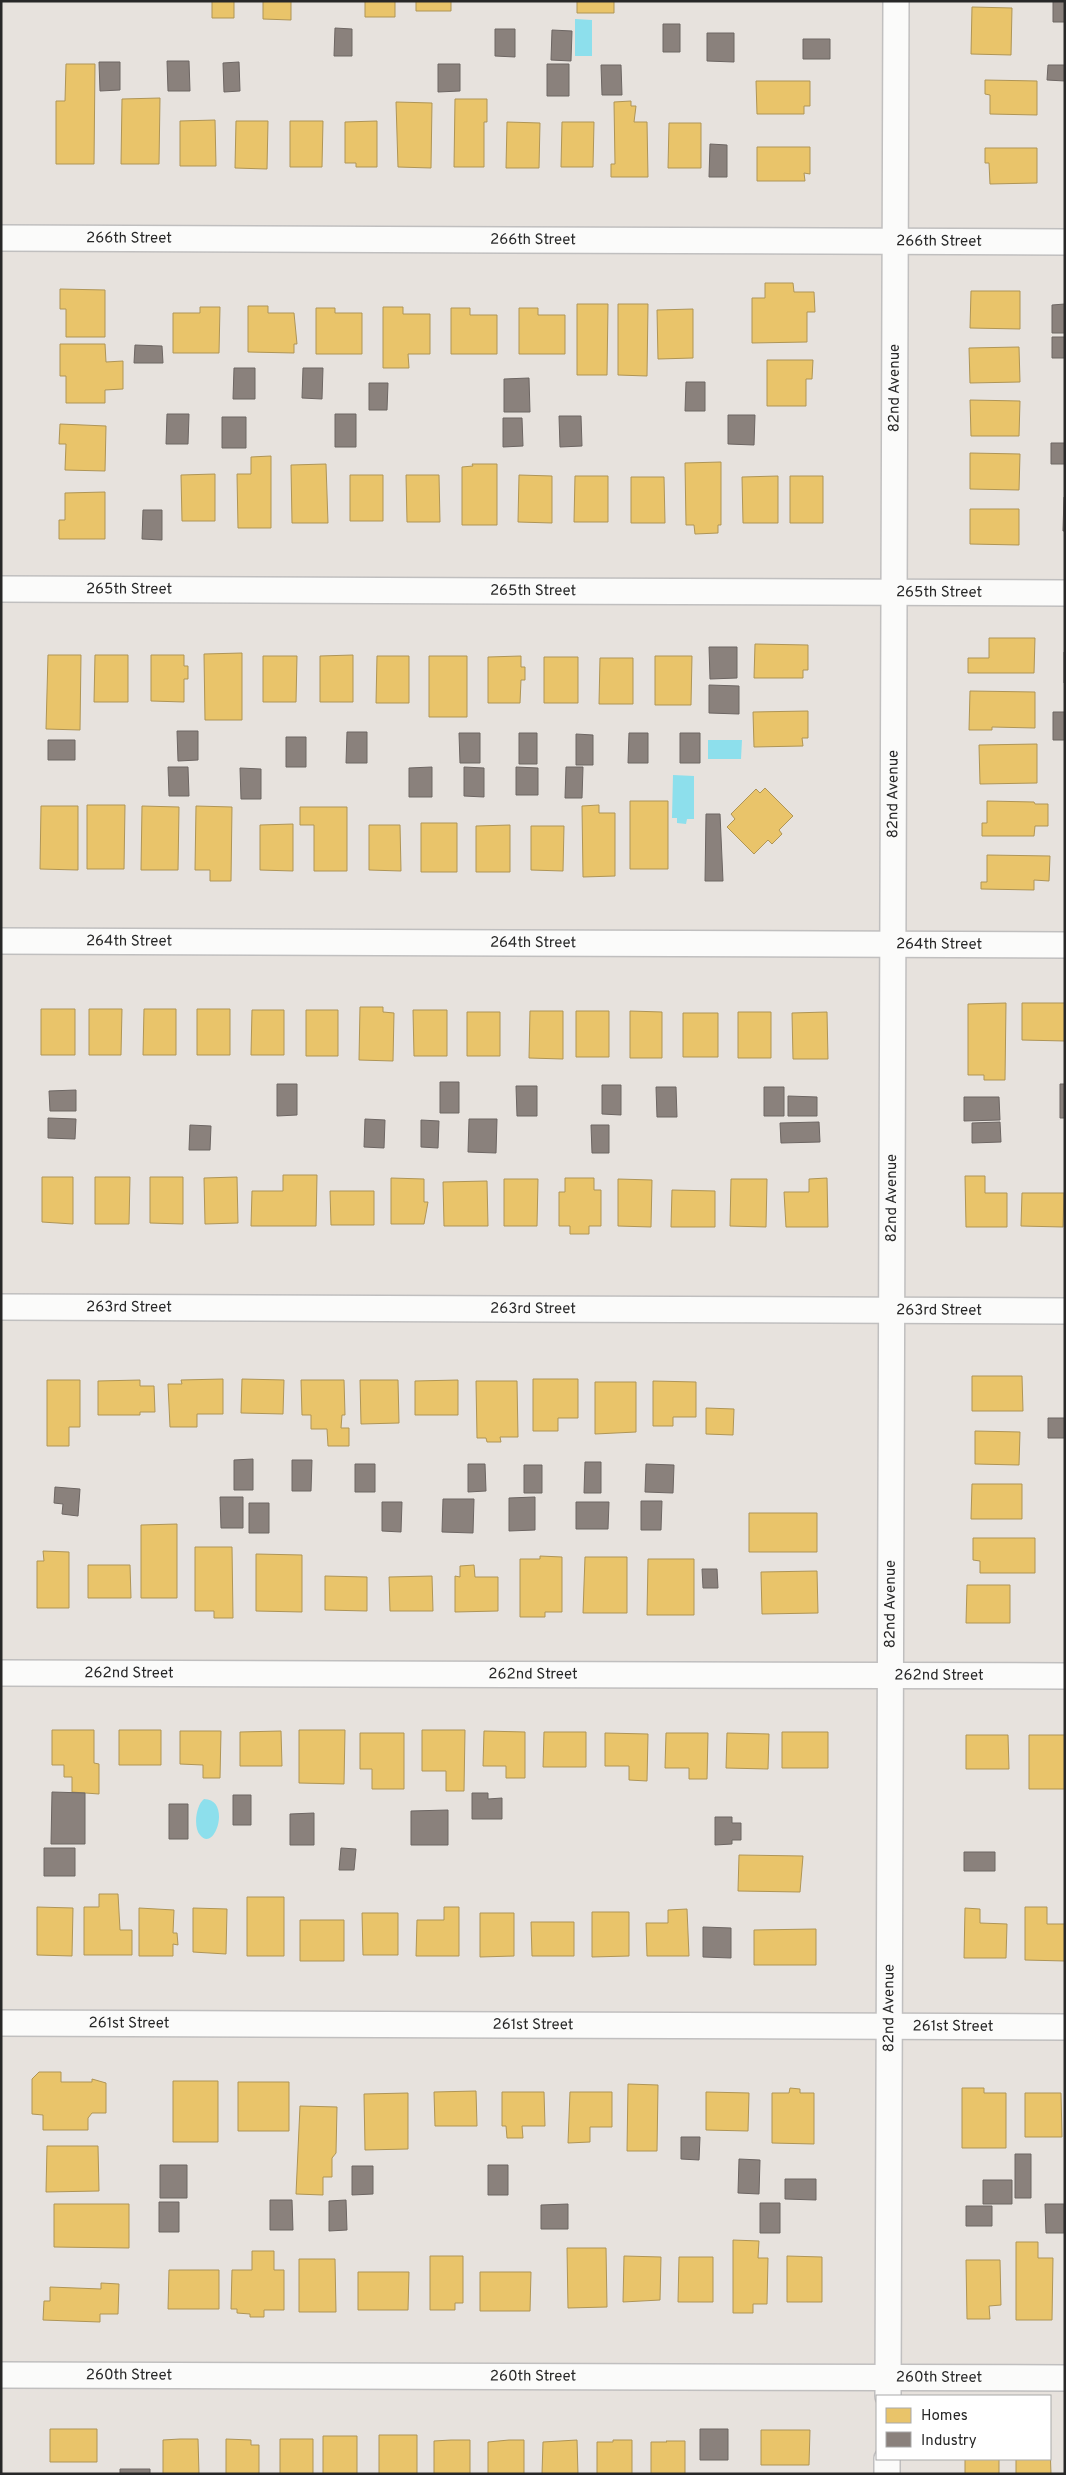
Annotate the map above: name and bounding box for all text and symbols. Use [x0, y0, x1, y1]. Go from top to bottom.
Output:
street label: 266th Street [86, 229, 172, 248]
street label: 266th Street [490, 230, 576, 250]
street label: 266th Street [896, 232, 982, 251]
street label: 82nd Avenue [885, 344, 904, 432]
street label: 265th Street [86, 580, 172, 599]
street label: 265th Street [490, 581, 576, 601]
street label: 265th Street [896, 583, 982, 602]
street label: 82nd Avenue [884, 750, 903, 838]
street label: 264th Street [86, 932, 172, 951]
street label: 264th Street [490, 933, 576, 953]
street label: 264th Street [896, 935, 982, 954]
street label: 82nd Avenue [882, 1154, 902, 1242]
street label: 263rd Street [86, 1298, 172, 1317]
street label: 263rd Street [490, 1299, 576, 1319]
street label: 263rd Street [896, 1301, 982, 1320]
street label: 82nd Avenue [881, 1560, 900, 1648]
street label: 262nd Street [84, 1664, 174, 1683]
street label: 262nd Street [488, 1665, 578, 1684]
street label: 262nd Street [894, 1666, 984, 1685]
street label: 82nd Avenue [880, 1964, 899, 2052]
street label: 261st Street [89, 2014, 169, 2033]
street label: 261st Street [493, 2015, 573, 2035]
street label: 261st Street [913, 2017, 993, 2036]
street label: 260th Street [86, 2366, 172, 2385]
street label: 260th Street [490, 2367, 576, 2386]
street label: 260th Street [896, 2368, 982, 2387]
legend [876, 2395, 1051, 2460]
text: Homes [921, 2407, 968, 2426]
text: Industry [921, 2432, 977, 2451]

